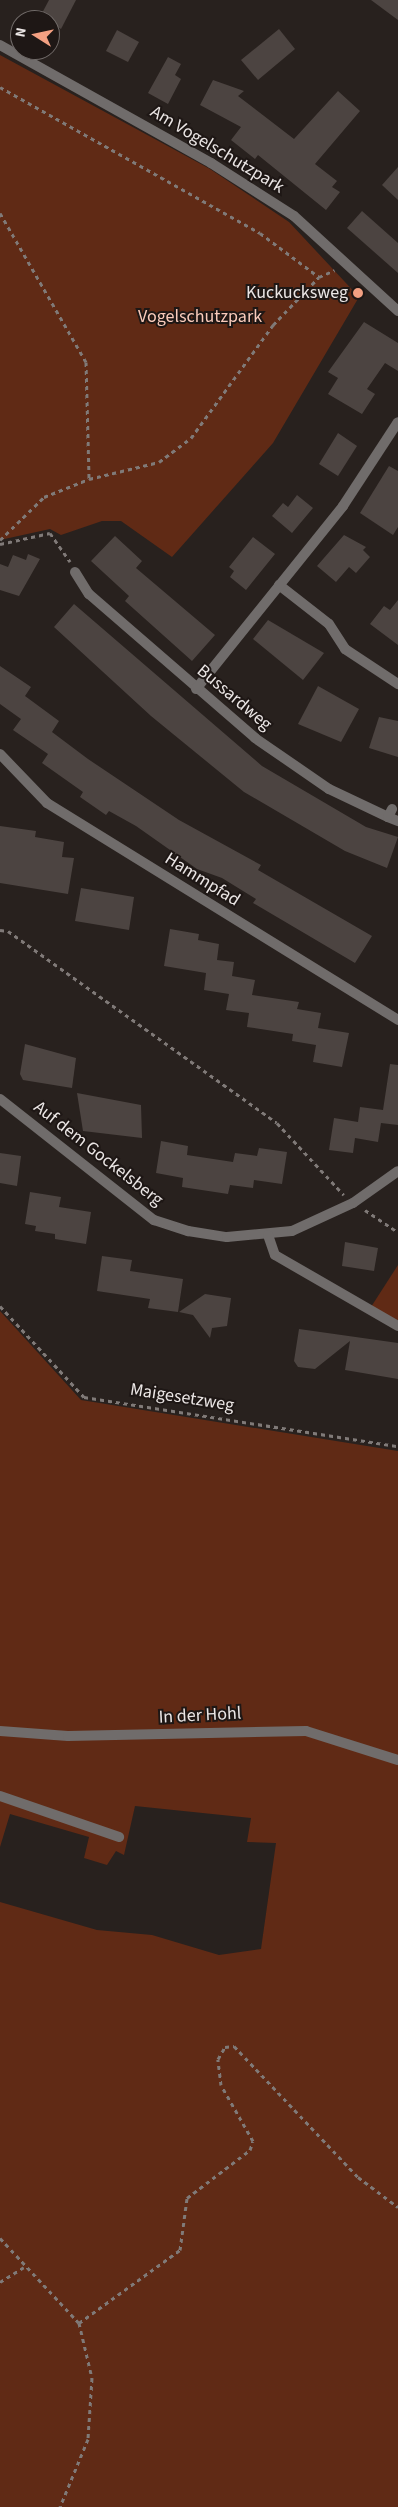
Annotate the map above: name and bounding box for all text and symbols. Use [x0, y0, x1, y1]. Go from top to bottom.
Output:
north arrow [10, 10, 60, 60]
text: N [11, 26, 32, 39]
street label: Am Vogelschutzpark [146, 101, 288, 199]
place label: Kuckucksweg [246, 282, 348, 304]
marker: Kuckucksweg [352, 287, 364, 299]
park label: Vogelschutzpark [138, 306, 262, 328]
street label: Bussardweg [192, 660, 276, 736]
street label: Hammpfad [160, 848, 244, 912]
street label: Auf dem Gockelsberg [29, 1097, 167, 1211]
street label: Maigesetzweg [128, 1379, 236, 1417]
street label: In der Hohl [158, 1703, 242, 1729]

